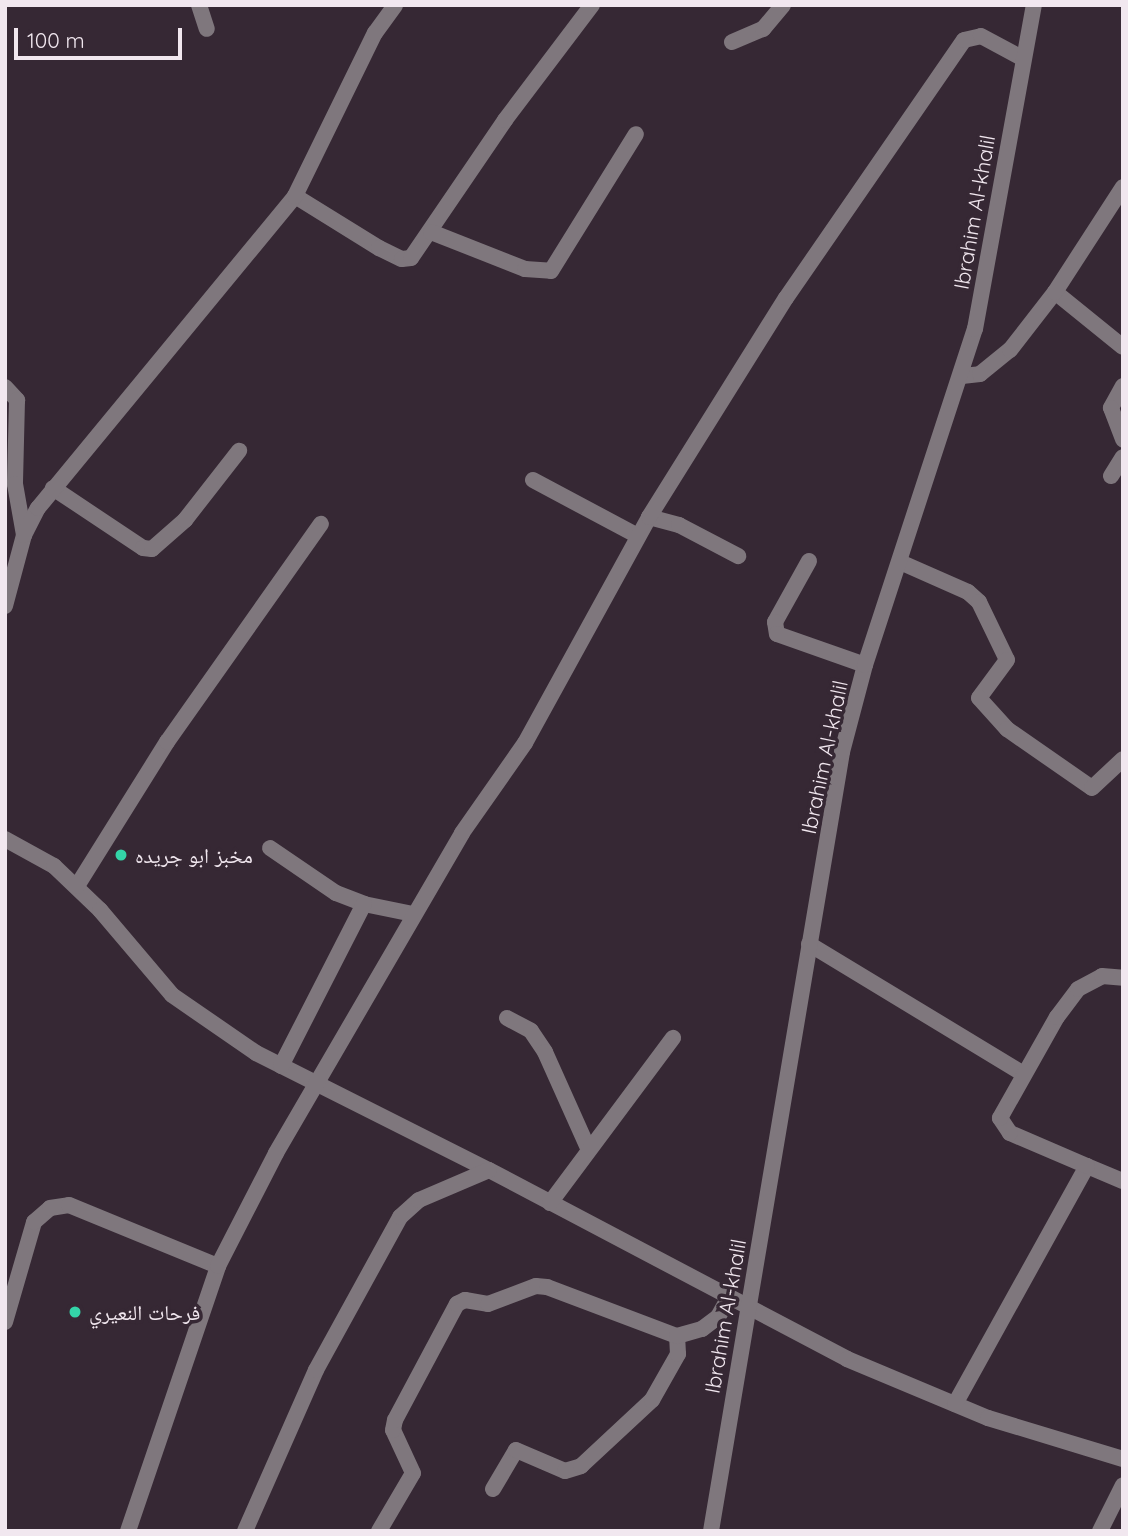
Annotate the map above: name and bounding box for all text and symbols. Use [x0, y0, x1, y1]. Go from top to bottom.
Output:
scale bar [18, 14, 186, 58]
text: 100 m [27, 27, 85, 53]
street label: Ibrahim Al-khalil [948, 133, 1000, 291]
street label: Ibrahim Al-khalil [795, 678, 853, 836]
place label: مخبز ابو جريده [135, 842, 253, 868]
marker: مخبز ابو جريده [113, 847, 129, 863]
street label: Ibrahim Al-khalil [699, 1237, 751, 1395]
place label: فرحات النعيري [89, 1299, 200, 1325]
marker: فرحات النعيري [67, 1304, 83, 1320]

